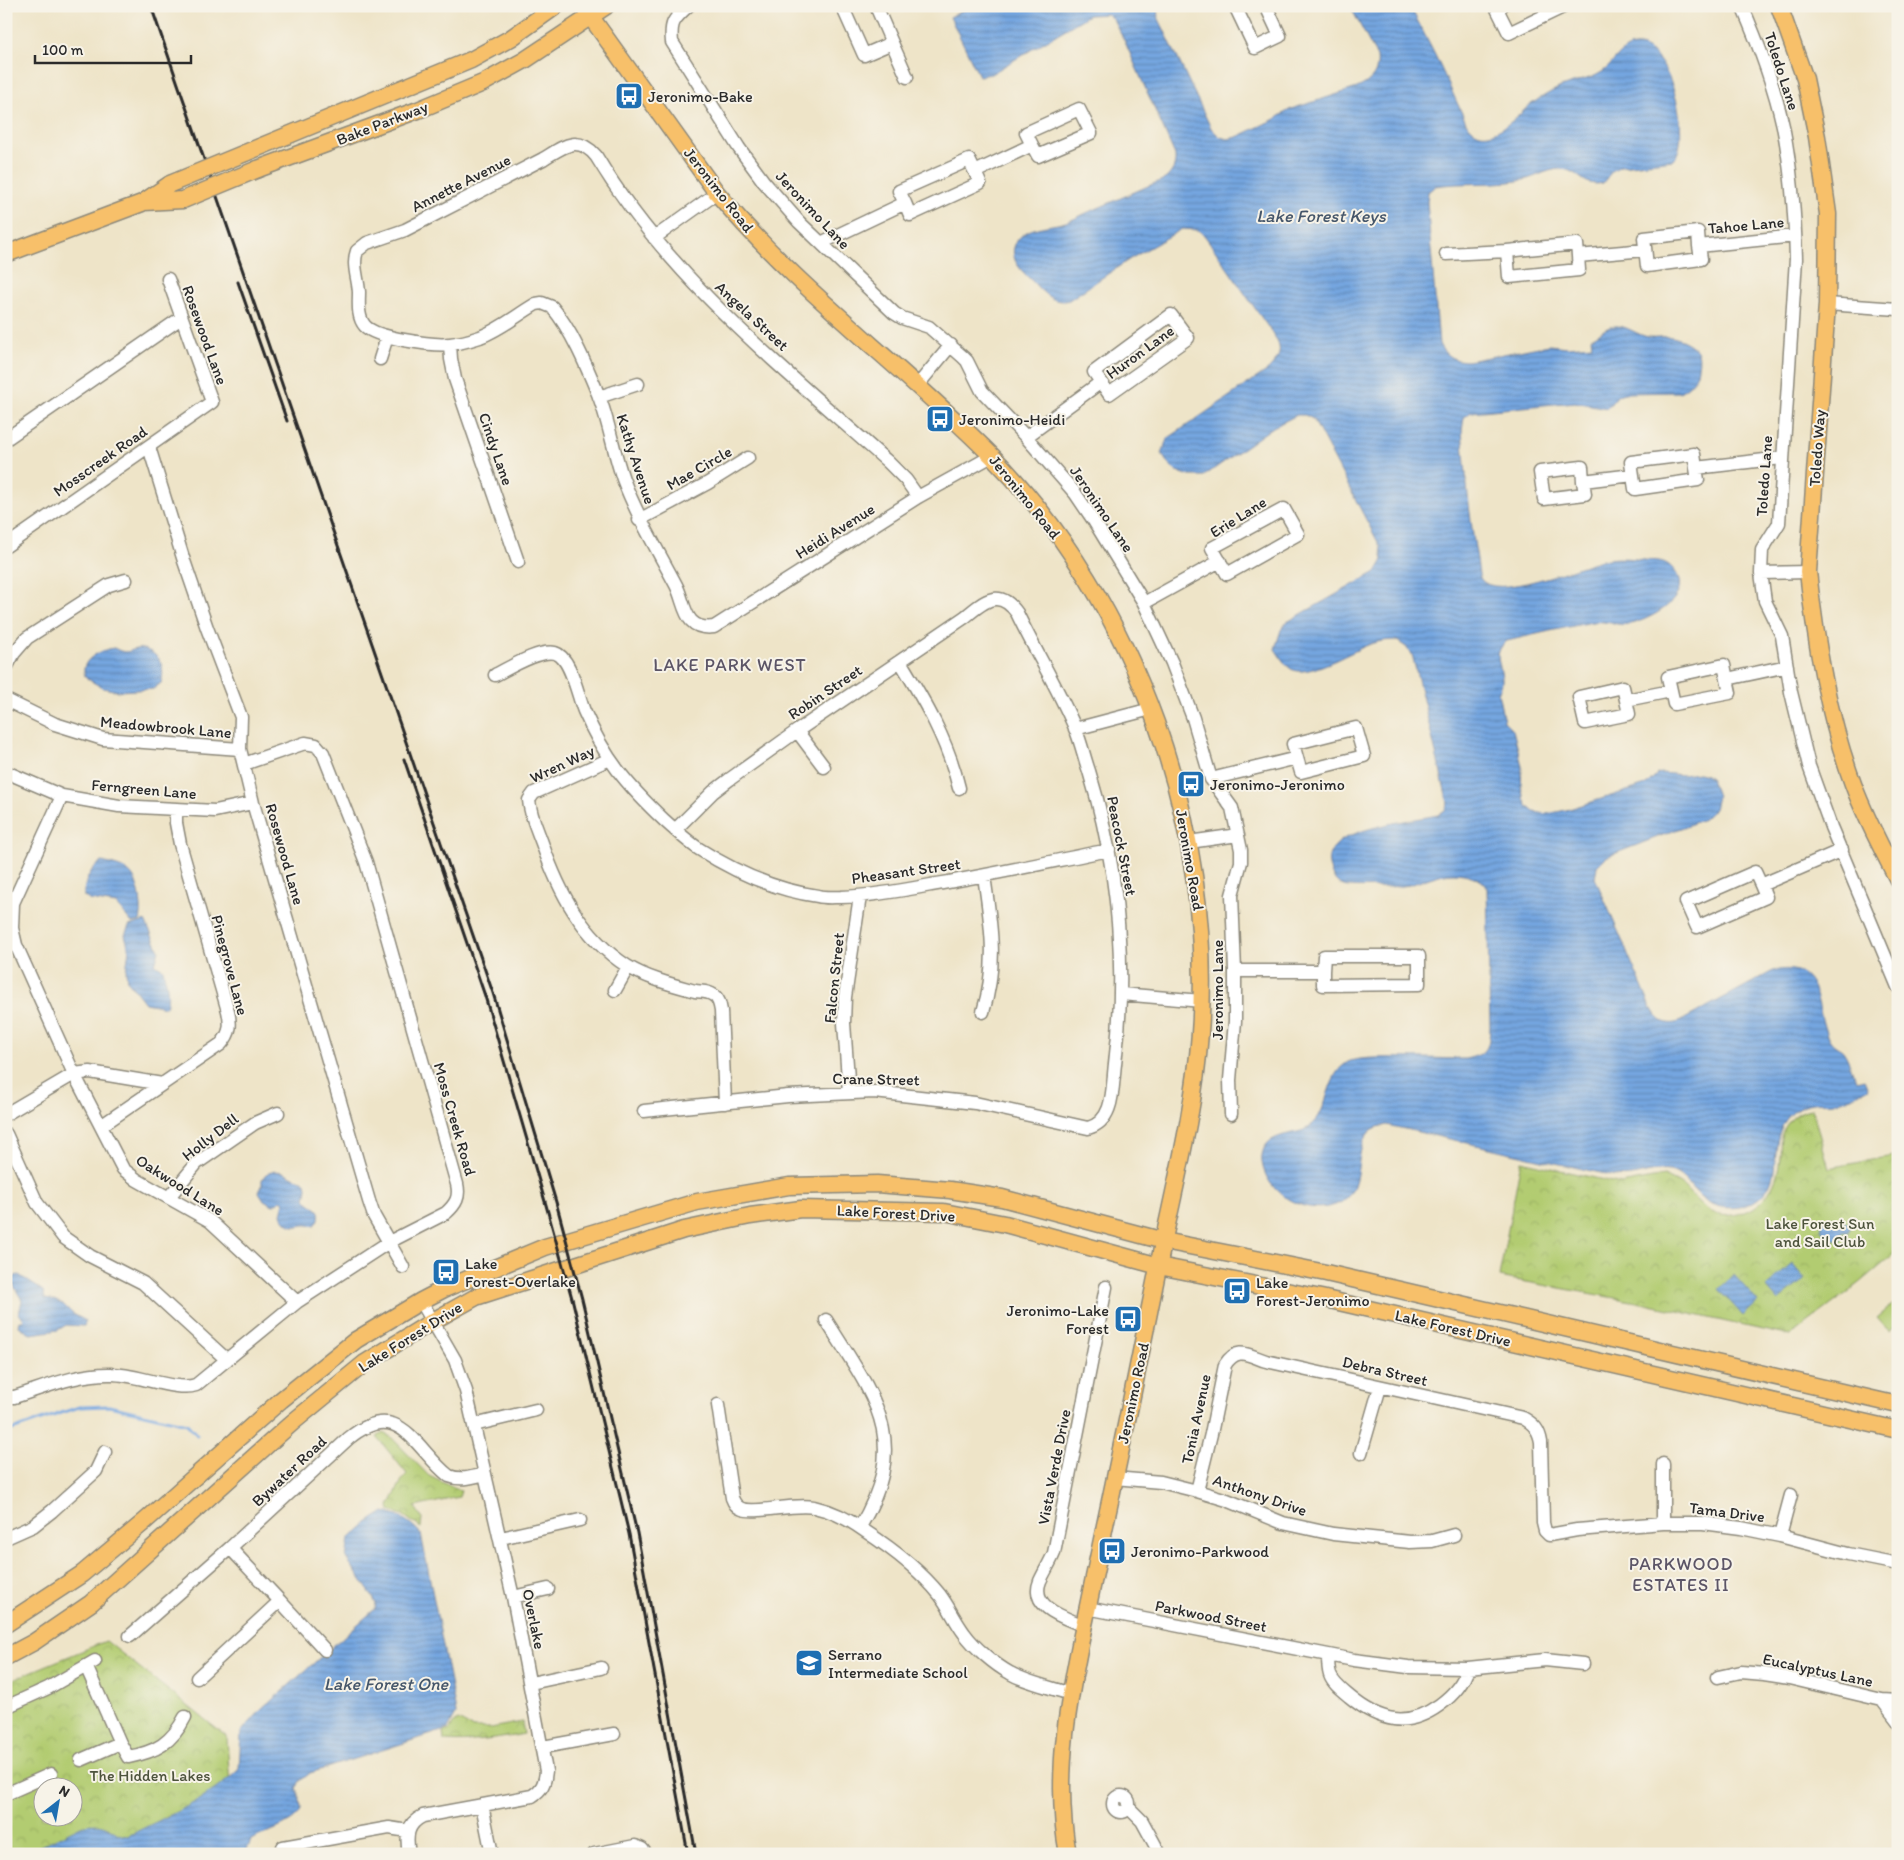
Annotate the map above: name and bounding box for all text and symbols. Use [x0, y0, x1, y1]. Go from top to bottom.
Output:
street label: Toledo Lane [1760, 30, 1804, 112]
scale bar [35, 32, 191, 64]
text: 100 m [42, 41, 84, 59]
bus stop icon: Jeronimo-Bake [614, 81, 644, 111]
place label: Jeronimo-Bake [648, 87, 753, 106]
street label: Bake Parkway [334, 97, 431, 149]
street label: Jeronimo Road [680, 144, 758, 236]
street label: Annette Avenue [408, 150, 514, 216]
street label: Jeronimo Lane [772, 167, 854, 253]
water label: Lake Forest Keys [1256, 205, 1387, 227]
street label: Tahoe Lane [1707, 212, 1785, 238]
street label: Angela Street [711, 277, 793, 355]
street label: Rosewood Lane [178, 283, 232, 388]
street label: Huron Lane [1102, 321, 1178, 383]
bus stop icon: Jeronimo-Heidi [925, 404, 955, 434]
street label: Toledo Way [1805, 408, 1829, 487]
street label: Cindy Lane [475, 410, 517, 488]
place label: Jeronimo-Heidi [959, 410, 1065, 429]
street label: Kathy Avenue [612, 411, 660, 507]
street label: Mosscreek Road [49, 421, 151, 500]
street label: Toledo Lane [1752, 435, 1776, 517]
street label: Mae Circle [663, 442, 735, 494]
street label: Jeronimo Road [985, 451, 1065, 543]
street label: Jeronimo Lane [1066, 462, 1138, 556]
street label: Erie Lane [1206, 492, 1270, 542]
street label: Heidi Avenue [792, 499, 878, 563]
district label: LAKE PARK WEST [653, 654, 807, 676]
street label: Robin Street [784, 660, 866, 724]
street label: Meadowbrook Lane [100, 712, 232, 742]
street label: Wren Way [527, 741, 598, 787]
bus stop icon: Jeronimo-Jeronimo [1176, 769, 1206, 799]
street label: Ferngreen Lane [91, 775, 197, 803]
place label: Jeronimo-Jeronimo [1210, 775, 1345, 794]
street label: Peacock Street [1103, 795, 1141, 897]
street label: Rosewood Lane [261, 801, 309, 907]
street label: Jeronimo Road [1172, 808, 1208, 912]
street label: Pheasant Street [850, 854, 962, 888]
street label: Pinegrove Lane [207, 913, 253, 1018]
street label: Falcon Street [820, 932, 848, 1024]
street label: Jeronimo Lane [1208, 939, 1227, 1040]
street label: Moss Creek Road [430, 1060, 480, 1178]
street label: Crane Street [832, 1069, 920, 1089]
street label: Holly Dell [178, 1109, 242, 1165]
street label: Oakwood Lane [132, 1150, 228, 1220]
street label: Lake Forest Drive [836, 1200, 956, 1226]
park label: Lake Forest Sun and Sail Club [1765, 1214, 1875, 1251]
place label: Lake Forest-Overlake [465, 1254, 576, 1291]
bus stop icon: Lake Forest-Overlake [431, 1257, 461, 1287]
place label: Lake Forest-Jeronimo [1256, 1273, 1370, 1310]
bus stop icon: Lake Forest-Jeronimo [1222, 1276, 1252, 1306]
street label: Lake Forest Drive [355, 1297, 466, 1376]
place label: Jeronimo-Lake Forest [1006, 1301, 1109, 1338]
bus stop icon: Jeronimo-Lake Forest [1113, 1304, 1143, 1334]
street label: Lake Forest Drive [1393, 1305, 1513, 1351]
street label: Jeronimo Road [1113, 1341, 1153, 1445]
street label: Debra Street [1341, 1352, 1429, 1390]
street label: Tonia Avenue [1177, 1372, 1215, 1466]
street label: Vista Verde Drive [1033, 1407, 1075, 1526]
street label: Bywater Road [248, 1431, 331, 1510]
street label: Anthony Drive [1210, 1470, 1310, 1520]
street label: Tama Drive [1688, 1498, 1766, 1526]
bus stop icon: Jeronimo-Parkwood [1097, 1536, 1127, 1566]
place label: Jeronimo-Parkwood [1131, 1542, 1269, 1561]
district label: PARKWOOD ESTATES II [1629, 1553, 1733, 1596]
street label: Overlake [518, 1587, 550, 1651]
street label: Parkwood Street [1153, 1596, 1269, 1636]
place label: Serrano Intermediate School [828, 1645, 968, 1682]
school or university icon: Serrano Intermediate School [794, 1648, 824, 1678]
street label: Eucalyptus Lane [1761, 1649, 1875, 1691]
water label: Lake Forest One [324, 1673, 450, 1695]
park label: The Hidden Lakes [90, 1766, 210, 1785]
north arrow [32, 1778, 82, 1828]
text: N [56, 1782, 73, 1801]

